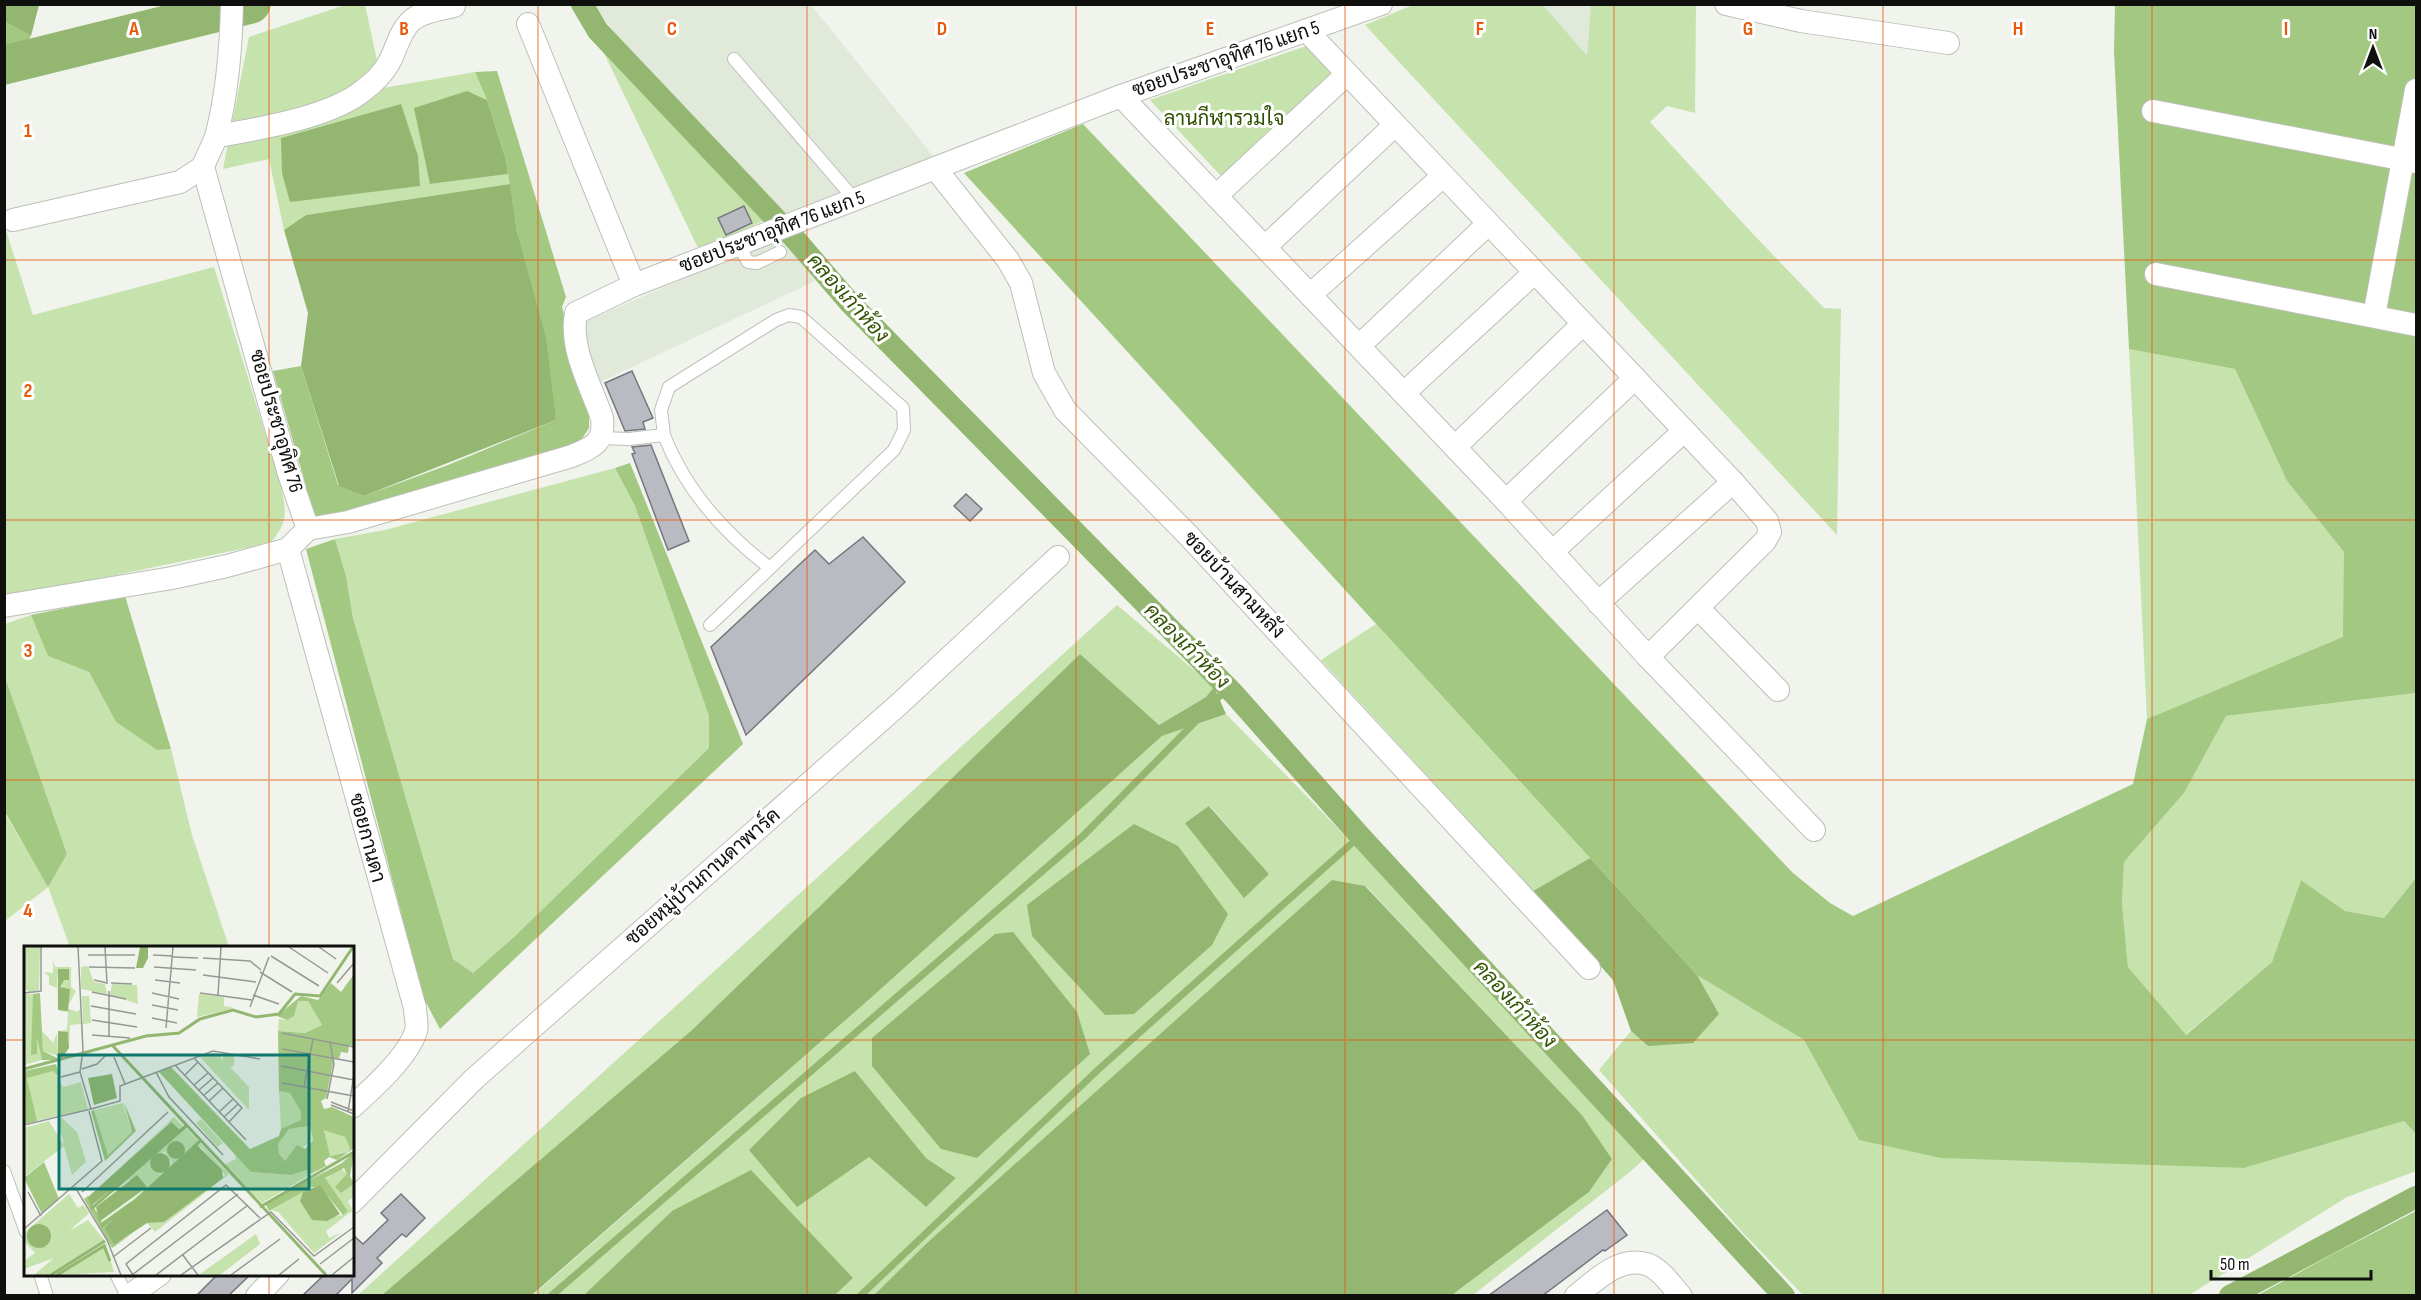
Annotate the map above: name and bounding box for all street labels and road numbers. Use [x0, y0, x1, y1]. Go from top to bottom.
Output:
street label: ซอยประชาอุทิศ 76 แยก 5 [1129, 15, 1323, 103]
street label: ซอยประชาอุทิศ 76 แยก 5 [676, 185, 868, 279]
street label: ซอยประชาอุทิศ 76 [243, 346, 309, 496]
street label: ซอยบ้านสามหลัง [1178, 526, 1291, 644]
street label: ซอยกานดา [344, 791, 390, 885]
street label: ซอยหมู่บ้านกานดาพาร์ค [619, 801, 787, 952]

